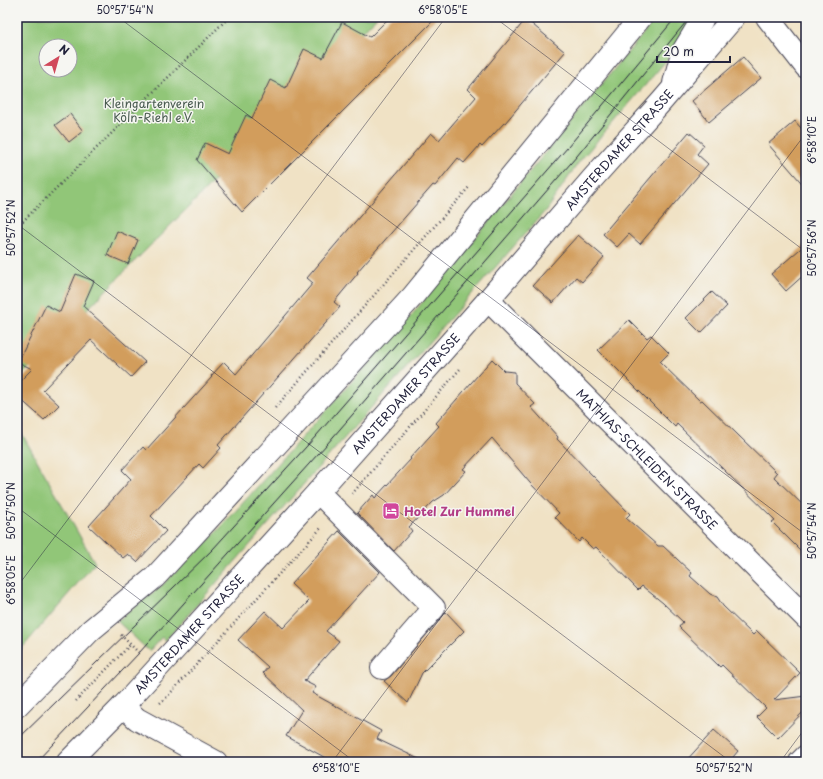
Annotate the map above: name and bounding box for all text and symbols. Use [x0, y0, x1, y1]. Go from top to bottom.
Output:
text: 50°57'54"N [96, 2, 154, 17]
text: 6°58'05"E [418, 2, 468, 17]
north arrow [38, 38, 78, 78]
scale bar [657, 38, 730, 64]
text: N [56, 40, 73, 59]
text: 20 m [663, 42, 694, 60]
street label: AMSTERDAMER STRASSE [561, 85, 677, 214]
park label: Kleingartenverein Köln-Riehl e.V. [104, 94, 204, 126]
text: 6°58'10"E [804, 116, 819, 164]
text: 50°57'52"N [3, 199, 18, 257]
text: 50°57'56"N [804, 219, 819, 277]
street label: AMSTERDAMER STRASSE [347, 329, 464, 457]
street label: MATHIAS-SCHLEIDEN-STRASSE [572, 384, 722, 534]
text: 50°57'50"N [3, 482, 18, 540]
hotel icon: Hotel Zur Hummel [381, 501, 401, 521]
place label: Hotel Zur Hummel [404, 502, 515, 520]
text: 50°57'54"N [804, 502, 819, 560]
text: 6°58'05"E [3, 555, 18, 605]
street label: AMSTERDAMER STRASSE [130, 570, 248, 698]
text: 6°58'10"E [312, 760, 360, 775]
text: 50°57'52"N [695, 760, 753, 775]

